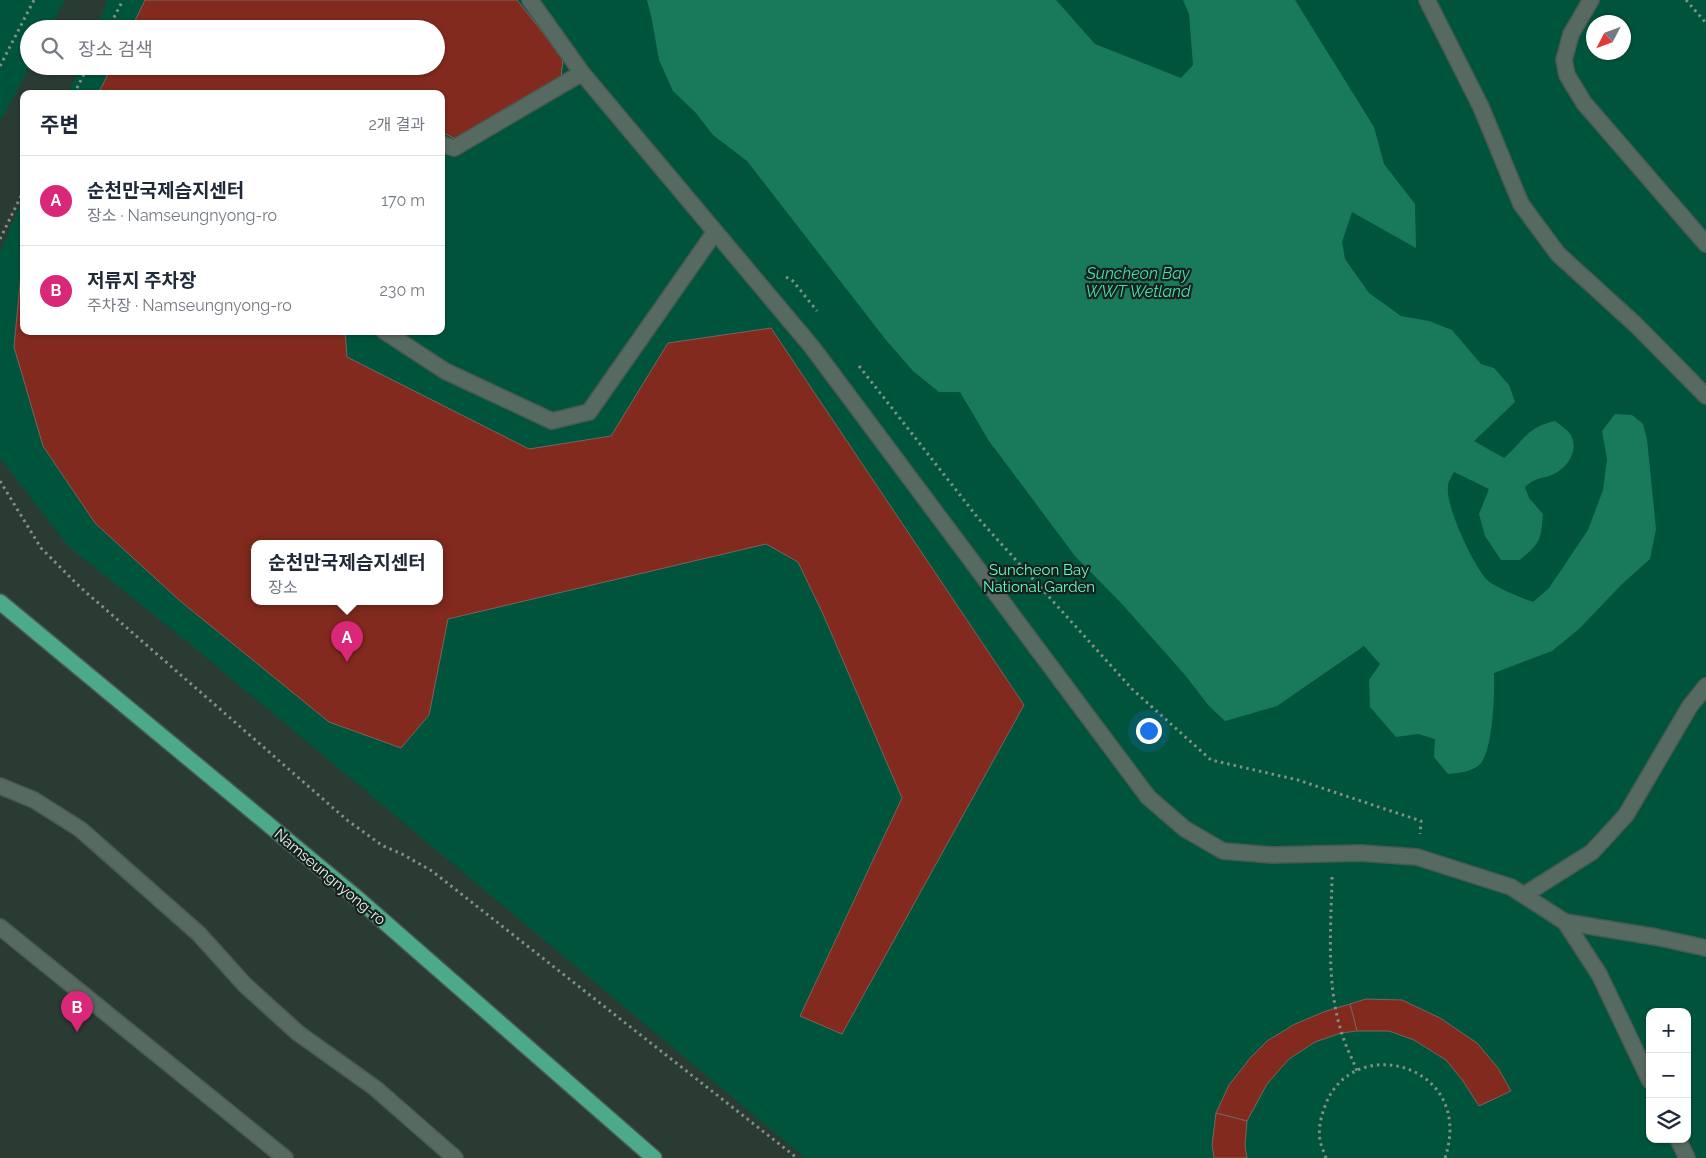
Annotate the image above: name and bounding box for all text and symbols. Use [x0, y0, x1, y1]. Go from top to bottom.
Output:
north arrow [1586, 15, 1631, 60]
search box [20, 20, 445, 75]
icon: search [38, 34, 66, 62]
text: 장소 검색 [78, 38, 153, 60]
text: 주변 [40, 112, 79, 137]
text: 2개 결과 [368, 115, 425, 134]
text: 순천만국제습지센터 [87, 179, 244, 201]
text: A [51, 191, 61, 210]
text: 170 m [381, 191, 425, 210]
text: 장소 · Namseungnyong-ro [87, 206, 277, 225]
water label: Suncheon Bay WWT Wetland [1085, 264, 1191, 301]
text: 저류지 주차장 [87, 269, 196, 291]
text: B [51, 281, 61, 300]
text: 230 m [380, 281, 425, 300]
text: 주차장 · Namseungnyong-ro [87, 296, 292, 315]
popup [251, 540, 443, 605]
text: 순천만국제습지센터 [268, 551, 426, 573]
park label: Suncheon Bay National Garden [983, 561, 1095, 596]
text: 장소 [268, 578, 298, 597]
pin: A [331, 621, 363, 662]
your location [1136, 718, 1162, 744]
street label: Namseungnyong-ro [271, 825, 389, 929]
pin: B [61, 991, 93, 1032]
map controls [1646, 1008, 1691, 1143]
button: + [1646, 1008, 1691, 1053]
button: − [1646, 1053, 1691, 1098]
button: layers [1646, 1098, 1691, 1143]

